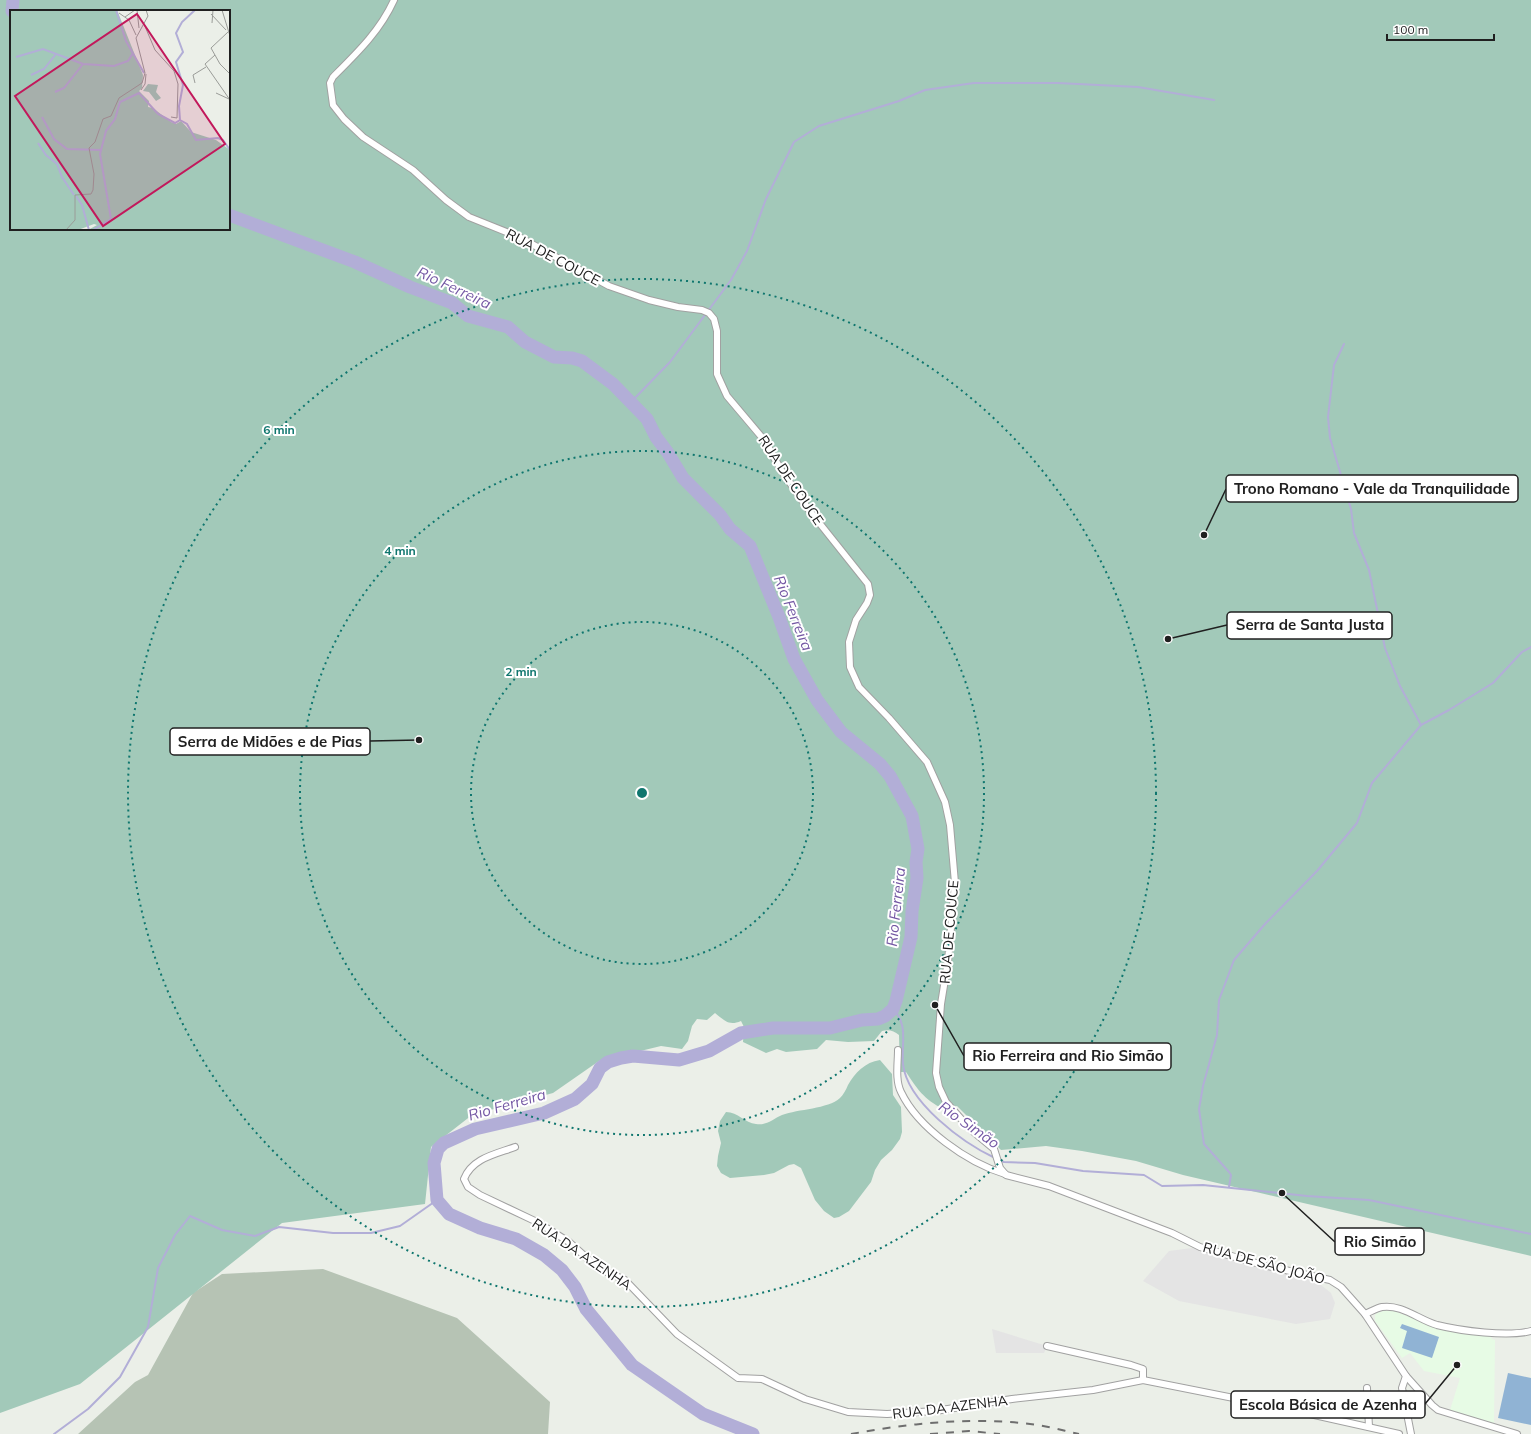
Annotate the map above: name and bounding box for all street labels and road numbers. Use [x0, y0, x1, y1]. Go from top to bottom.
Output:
street label: RUA DE COUCE [503, 225, 603, 289]
street label: RUA DE COUCE [754, 432, 828, 528]
street label: RUA DE COUCE [935, 879, 963, 985]
street label: RUA DA AZENHA [529, 1214, 636, 1294]
street label: RUA DE SÃO JOÃO [1201, 1238, 1327, 1288]
street label: RUA DA AZENHA [891, 1391, 1009, 1423]

